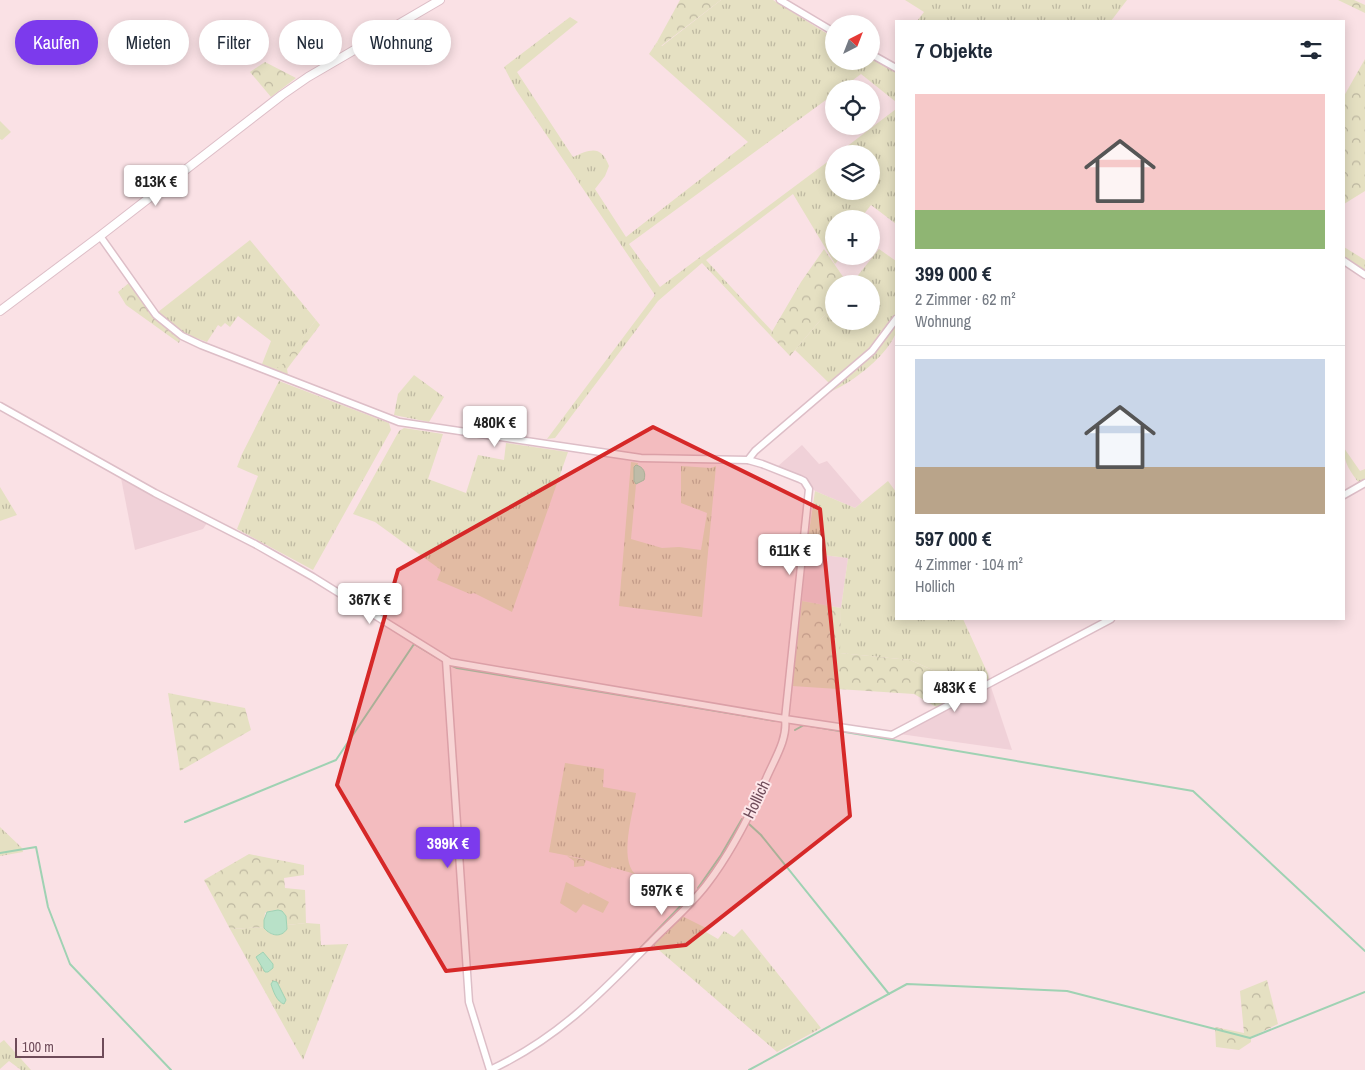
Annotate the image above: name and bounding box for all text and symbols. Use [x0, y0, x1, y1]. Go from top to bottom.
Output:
north arrow [825, 15, 880, 70]
map controls [825, 15, 880, 330]
chip: Kaufen [15, 20, 98, 65]
chip: Mieten [108, 20, 189, 65]
chip: Filter [199, 20, 269, 65]
chip: Neu [279, 20, 342, 65]
chip: Wohnung [352, 20, 451, 65]
text: 7 Objekte [915, 36, 993, 65]
icon: filters [1297, 36, 1325, 64]
button: locate [825, 80, 880, 135]
icon: home [1075, 126, 1165, 216]
button: layers [825, 145, 880, 200]
pin: 813K € [115, 164, 197, 207]
text: 813K € [135, 170, 177, 192]
button: + [825, 210, 880, 265]
text: 399 000 € [915, 259, 992, 288]
button: − [825, 275, 880, 330]
text: 2 Zimmer · 62 m² [915, 288, 1016, 310]
text: Wohnung [915, 310, 971, 332]
icon: home [1075, 392, 1165, 482]
pin: 480K € [454, 406, 536, 448]
text: 480K € [474, 411, 516, 433]
text: 597 000 € [915, 524, 992, 553]
pin: 611K € [749, 534, 831, 576]
text: 611K € [769, 539, 811, 561]
text: 4 Zimmer · 104 m² [915, 553, 1023, 575]
text: Hollich [915, 575, 955, 597]
pin: 367K € [329, 582, 411, 625]
text: 367K € [349, 588, 391, 610]
pin: 483K € [914, 670, 996, 713]
text: 483K € [934, 676, 976, 698]
street label: Hollich [737, 776, 775, 822]
pin: 399K € [407, 826, 489, 869]
text: 399K € [427, 832, 469, 854]
pin: 597K € [621, 874, 703, 916]
text: 597K € [641, 879, 683, 901]
scale bar [15, 1035, 104, 1058]
text: 100 m [22, 1038, 54, 1056]

